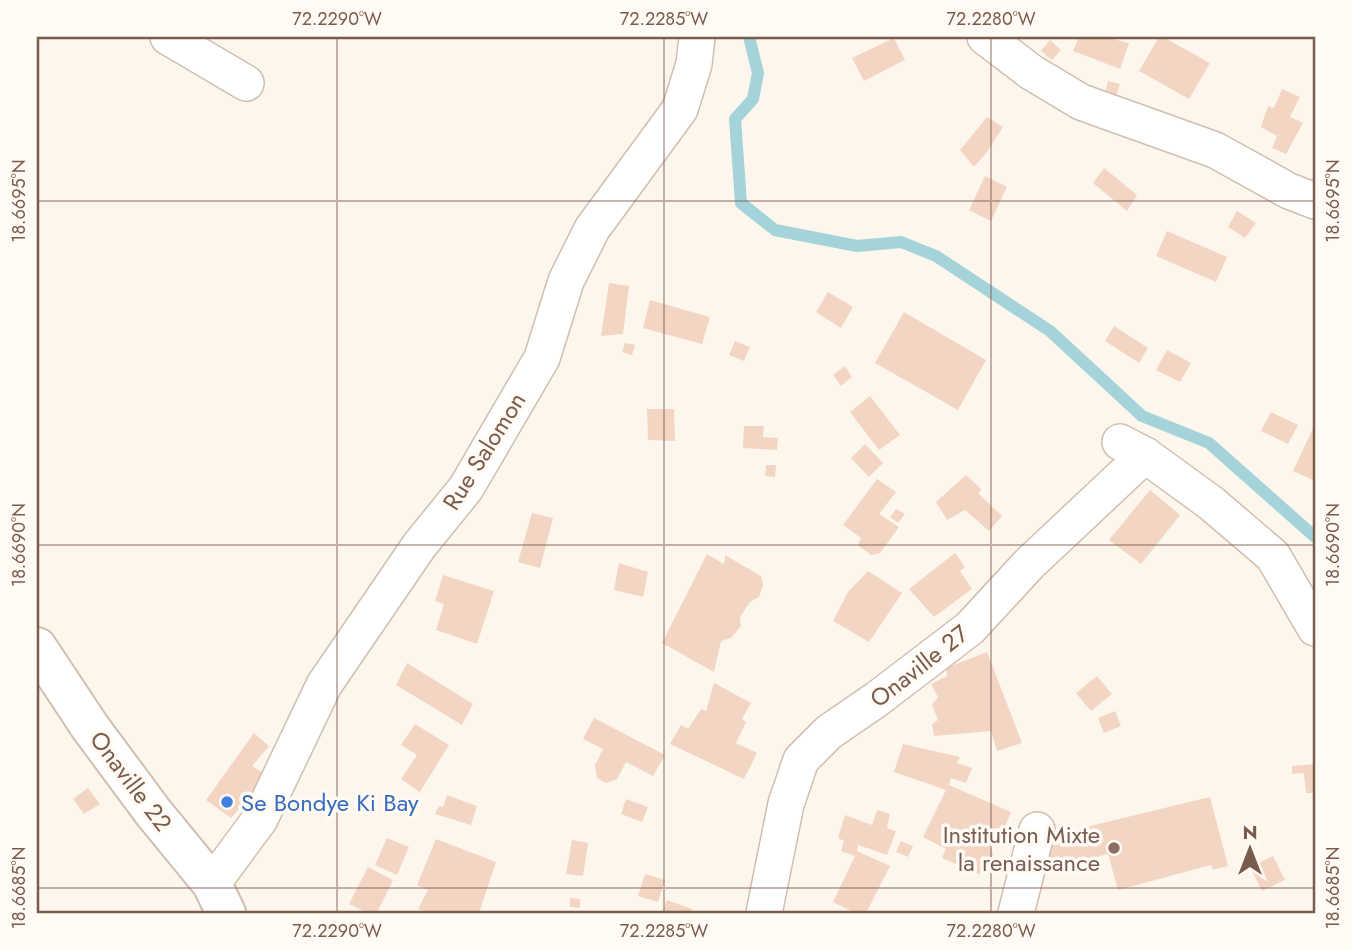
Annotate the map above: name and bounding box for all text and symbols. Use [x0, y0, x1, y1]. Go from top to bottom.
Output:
text: 72.2290°W [292, 6, 382, 32]
text: 72.2285°W [620, 6, 708, 32]
text: 72.2280°W [946, 6, 1036, 32]
text: 18.6695°N [6, 159, 32, 243]
text: 18.6695°N [1320, 159, 1346, 243]
street label: Rue Salomon [434, 385, 534, 517]
text: 18.6690°N [6, 503, 32, 587]
text: 18.6690°N [1320, 503, 1346, 587]
street label: Onaville 27 [862, 616, 976, 716]
street label: Onaville 22 [82, 723, 180, 839]
place label: Se Bondye Ki Bay [241, 785, 419, 820]
marker: Se Bondye Ki Bay [219, 794, 235, 810]
north arrow [1216, 814, 1286, 884]
place label: Institution Mixte la renaissance [943, 817, 1100, 880]
text: N [1242, 819, 1258, 846]
marker: Institution Mixte la renaissance [1106, 840, 1122, 856]
text: 18.6685°N [6, 847, 32, 929]
text: 18.6685°N [1320, 847, 1346, 929]
text: 72.2290°W [292, 918, 382, 944]
text: 72.2285°W [620, 918, 708, 944]
text: 72.2280°W [946, 918, 1036, 944]

